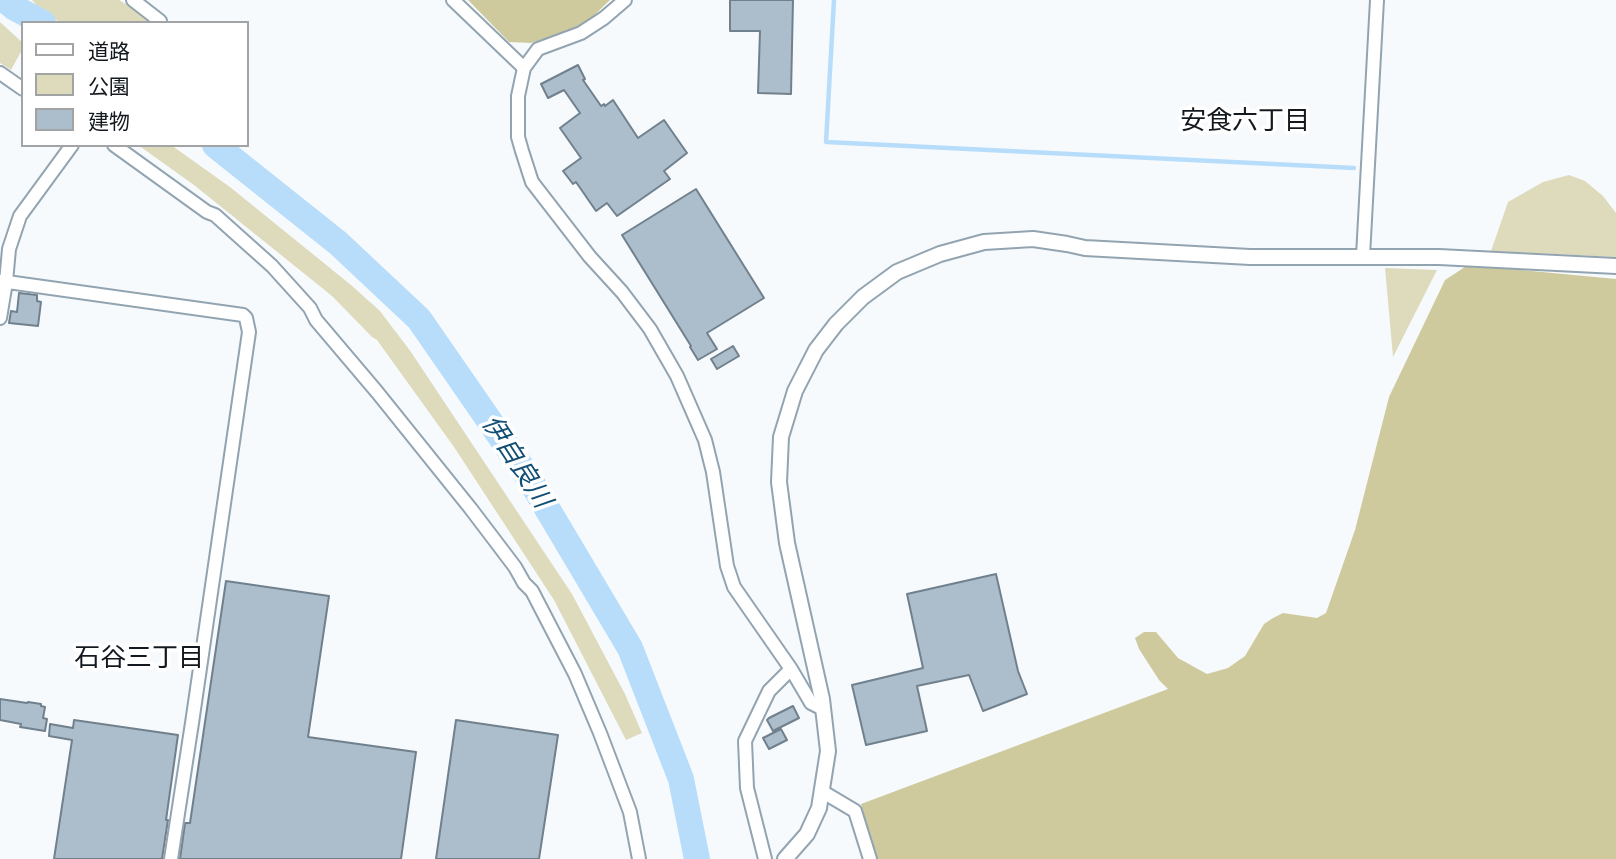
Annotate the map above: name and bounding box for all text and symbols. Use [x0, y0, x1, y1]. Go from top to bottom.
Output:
legend [21, 21, 248, 147]
text: 道路 [88, 40, 130, 63]
text: 公園 [88, 75, 130, 98]
district label: 安食六丁目 [1180, 106, 1310, 138]
text: 建物 [88, 110, 130, 133]
water label: 伊自良川 [475, 410, 557, 514]
district label: 石谷三丁目 [74, 643, 204, 675]

